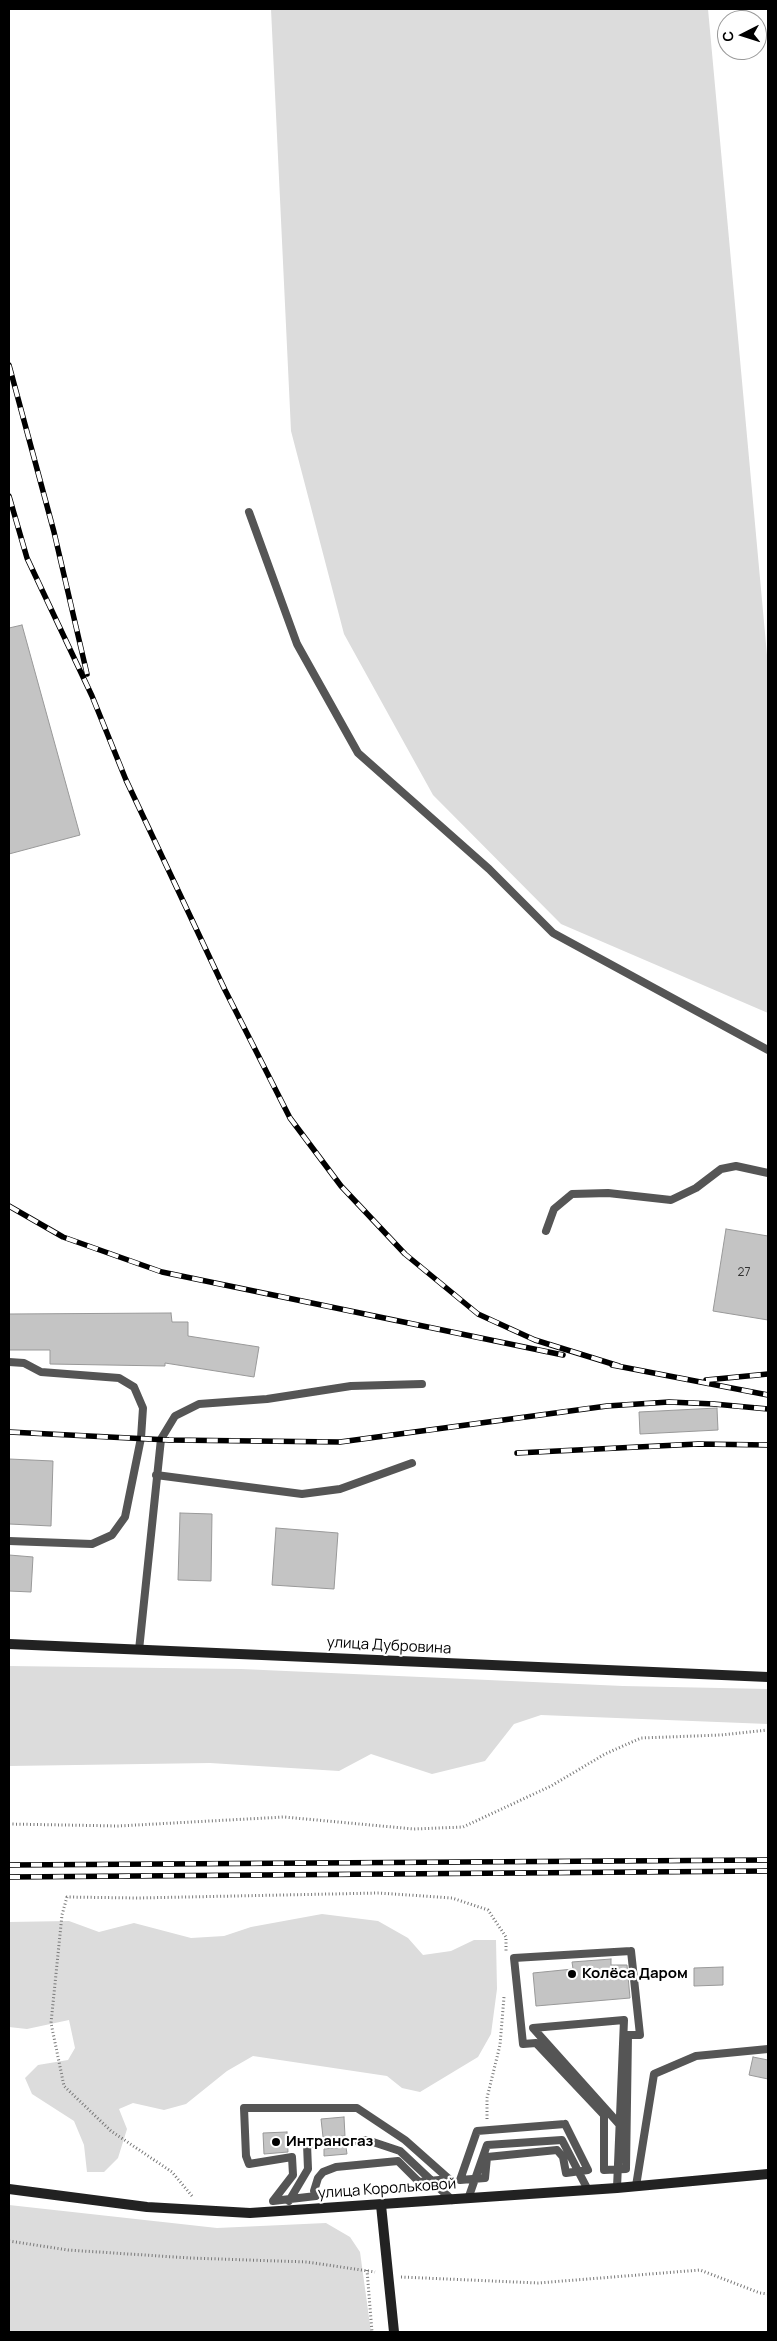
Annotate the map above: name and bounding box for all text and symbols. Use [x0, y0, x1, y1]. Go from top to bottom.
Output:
north arrow [717, 10, 767, 60]
text: С [718, 30, 737, 42]
house number: 27 [738, 1266, 750, 1280]
street label: улица Дубровина [326, 1634, 452, 1658]
place label: Колёса Даром [582, 1965, 688, 1983]
marker: Колёса Даром [566, 1968, 578, 1980]
place label: Интрансгаз [286, 2133, 373, 2151]
marker: Интрансгаз [270, 2136, 282, 2148]
street label: улица Корольковой [317, 2175, 457, 2203]

